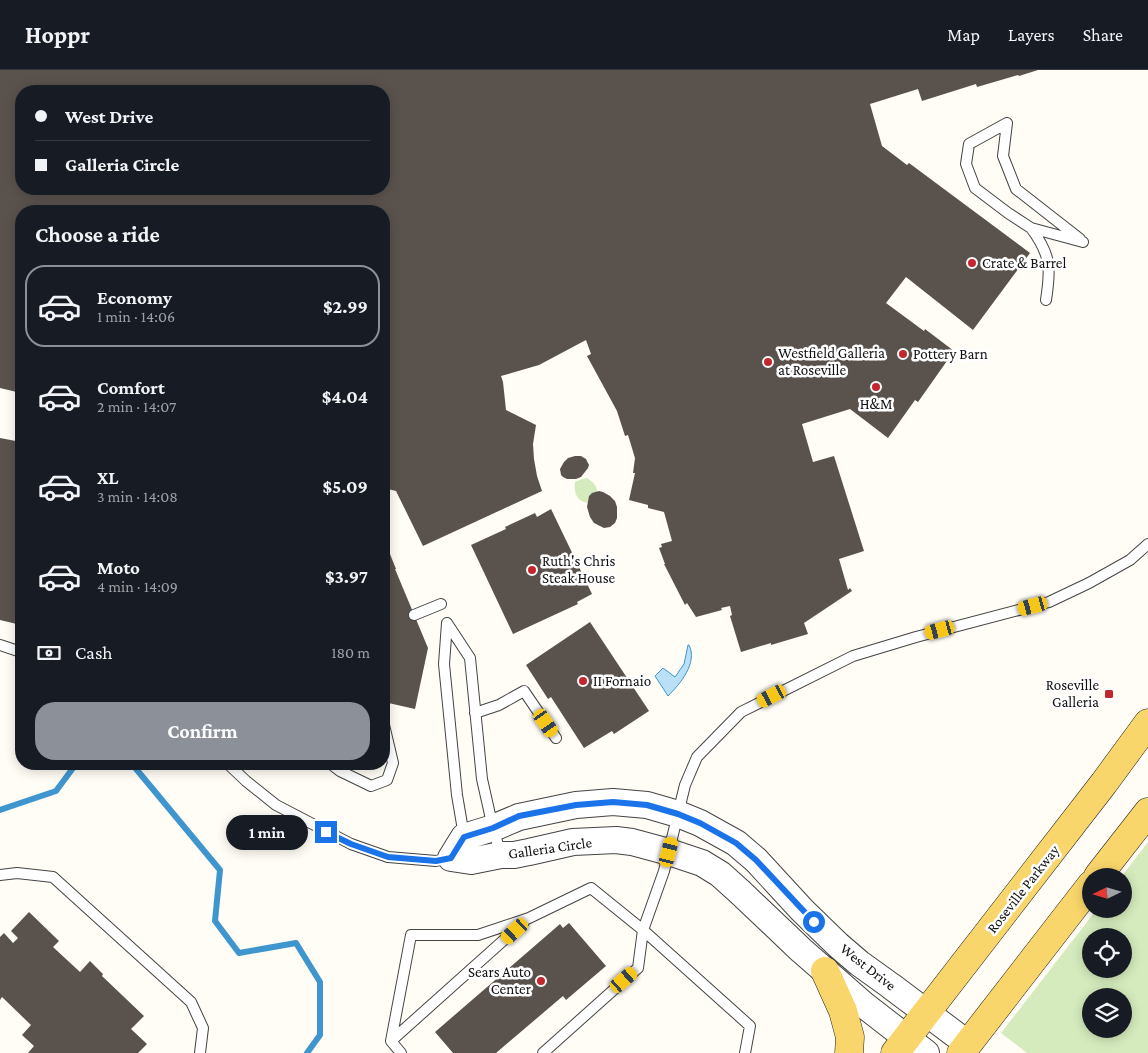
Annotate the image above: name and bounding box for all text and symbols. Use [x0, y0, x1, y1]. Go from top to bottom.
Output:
text: Hoppr [25, 21, 90, 48]
text: Map [947, 25, 980, 45]
text: Layers [1008, 25, 1055, 45]
text: Share [1083, 25, 1123, 45]
text: West Drive [65, 106, 153, 127]
text: Galleria Circle [65, 154, 179, 175]
text: Choose a ride [35, 222, 160, 247]
place label: Crate & Barrel [982, 255, 1066, 271]
marker: Crate & Barrel [966, 257, 978, 269]
icon: car [37, 284, 82, 329]
text: Economy [97, 287, 172, 308]
text: $2.99 [323, 296, 368, 317]
text: 1 min · 14:06 [97, 308, 175, 325]
place label: Westfield Galleria at Roseville [778, 345, 885, 378]
place label: Pottery Barn [913, 346, 988, 363]
marker: Pottery Barn [897, 348, 909, 360]
marker: Westfield Galleria at Roseville [762, 356, 774, 368]
icon: car [37, 374, 82, 419]
text: Comfort [97, 377, 165, 398]
marker: H&M [870, 381, 882, 393]
text: $4.04 [322, 386, 368, 407]
place label: H&M [860, 396, 892, 412]
text: 2 min · 14:07 [97, 398, 176, 415]
icon: car [37, 464, 82, 509]
text: XL [97, 467, 119, 488]
text: $5.09 [323, 476, 368, 497]
text: 3 min · 14:08 [97, 488, 178, 505]
place label: Ruth's Chris Steak House [542, 553, 616, 586]
icon: car [37, 554, 82, 599]
text: Moto [97, 557, 140, 578]
marker: Ruth's Chris Steak House [526, 564, 538, 576]
text: $3.97 [325, 566, 368, 587]
text: 4 min · 14:09 [97, 578, 178, 595]
car [1016, 595, 1049, 617]
car [923, 619, 956, 641]
icon: cash [35, 639, 63, 667]
text: Cash [75, 642, 113, 663]
text: 180 m [331, 644, 370, 661]
place label: II Fornaio [593, 673, 651, 689]
marker: II Fornaio [577, 675, 589, 687]
place label: Roseville Galleria [1046, 677, 1099, 710]
car [755, 683, 788, 709]
marker: Roseville Galleria [1103, 688, 1115, 700]
button: Confirm [35, 702, 370, 760]
car [531, 706, 560, 740]
callout: 1 min [226, 814, 308, 850]
route end [315, 821, 337, 843]
text: 1 min [249, 824, 285, 841]
street label: Galleria Circle [507, 834, 593, 862]
car [658, 836, 679, 868]
street label: Roseville Parkway [984, 842, 1063, 937]
north arrow [1082, 868, 1132, 918]
map controls [1082, 868, 1132, 1038]
route start [803, 911, 825, 933]
car [498, 915, 531, 947]
button: locate [1082, 928, 1132, 978]
street label: West Drive [837, 940, 899, 994]
place label: Sears Auto Center [468, 964, 532, 997]
car [607, 964, 640, 996]
marker: Sears Auto Center [535, 975, 547, 987]
button: layers [1082, 988, 1132, 1038]

